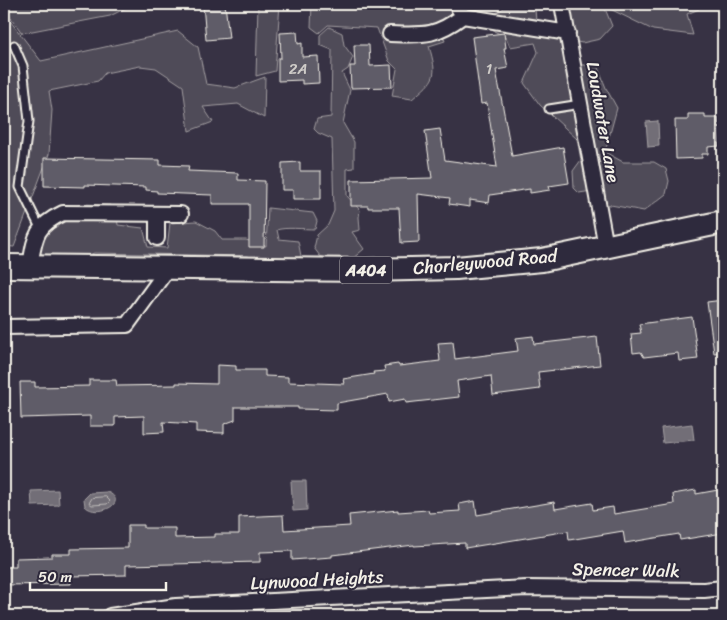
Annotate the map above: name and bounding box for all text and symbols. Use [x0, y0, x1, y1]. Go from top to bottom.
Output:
house number: 2A [289, 56, 307, 82]
house number: 1 [486, 56, 492, 82]
street label: Loudwater Lane [577, 59, 629, 185]
street label: Chorleywood Road [412, 240, 560, 284]
road number: A404 [340, 256, 392, 284]
street label: Spencer Walk [572, 553, 680, 587]
scale bar [30, 560, 166, 592]
street label: Lynwood Heights [250, 560, 385, 599]
text: 50 m [38, 564, 73, 590]

